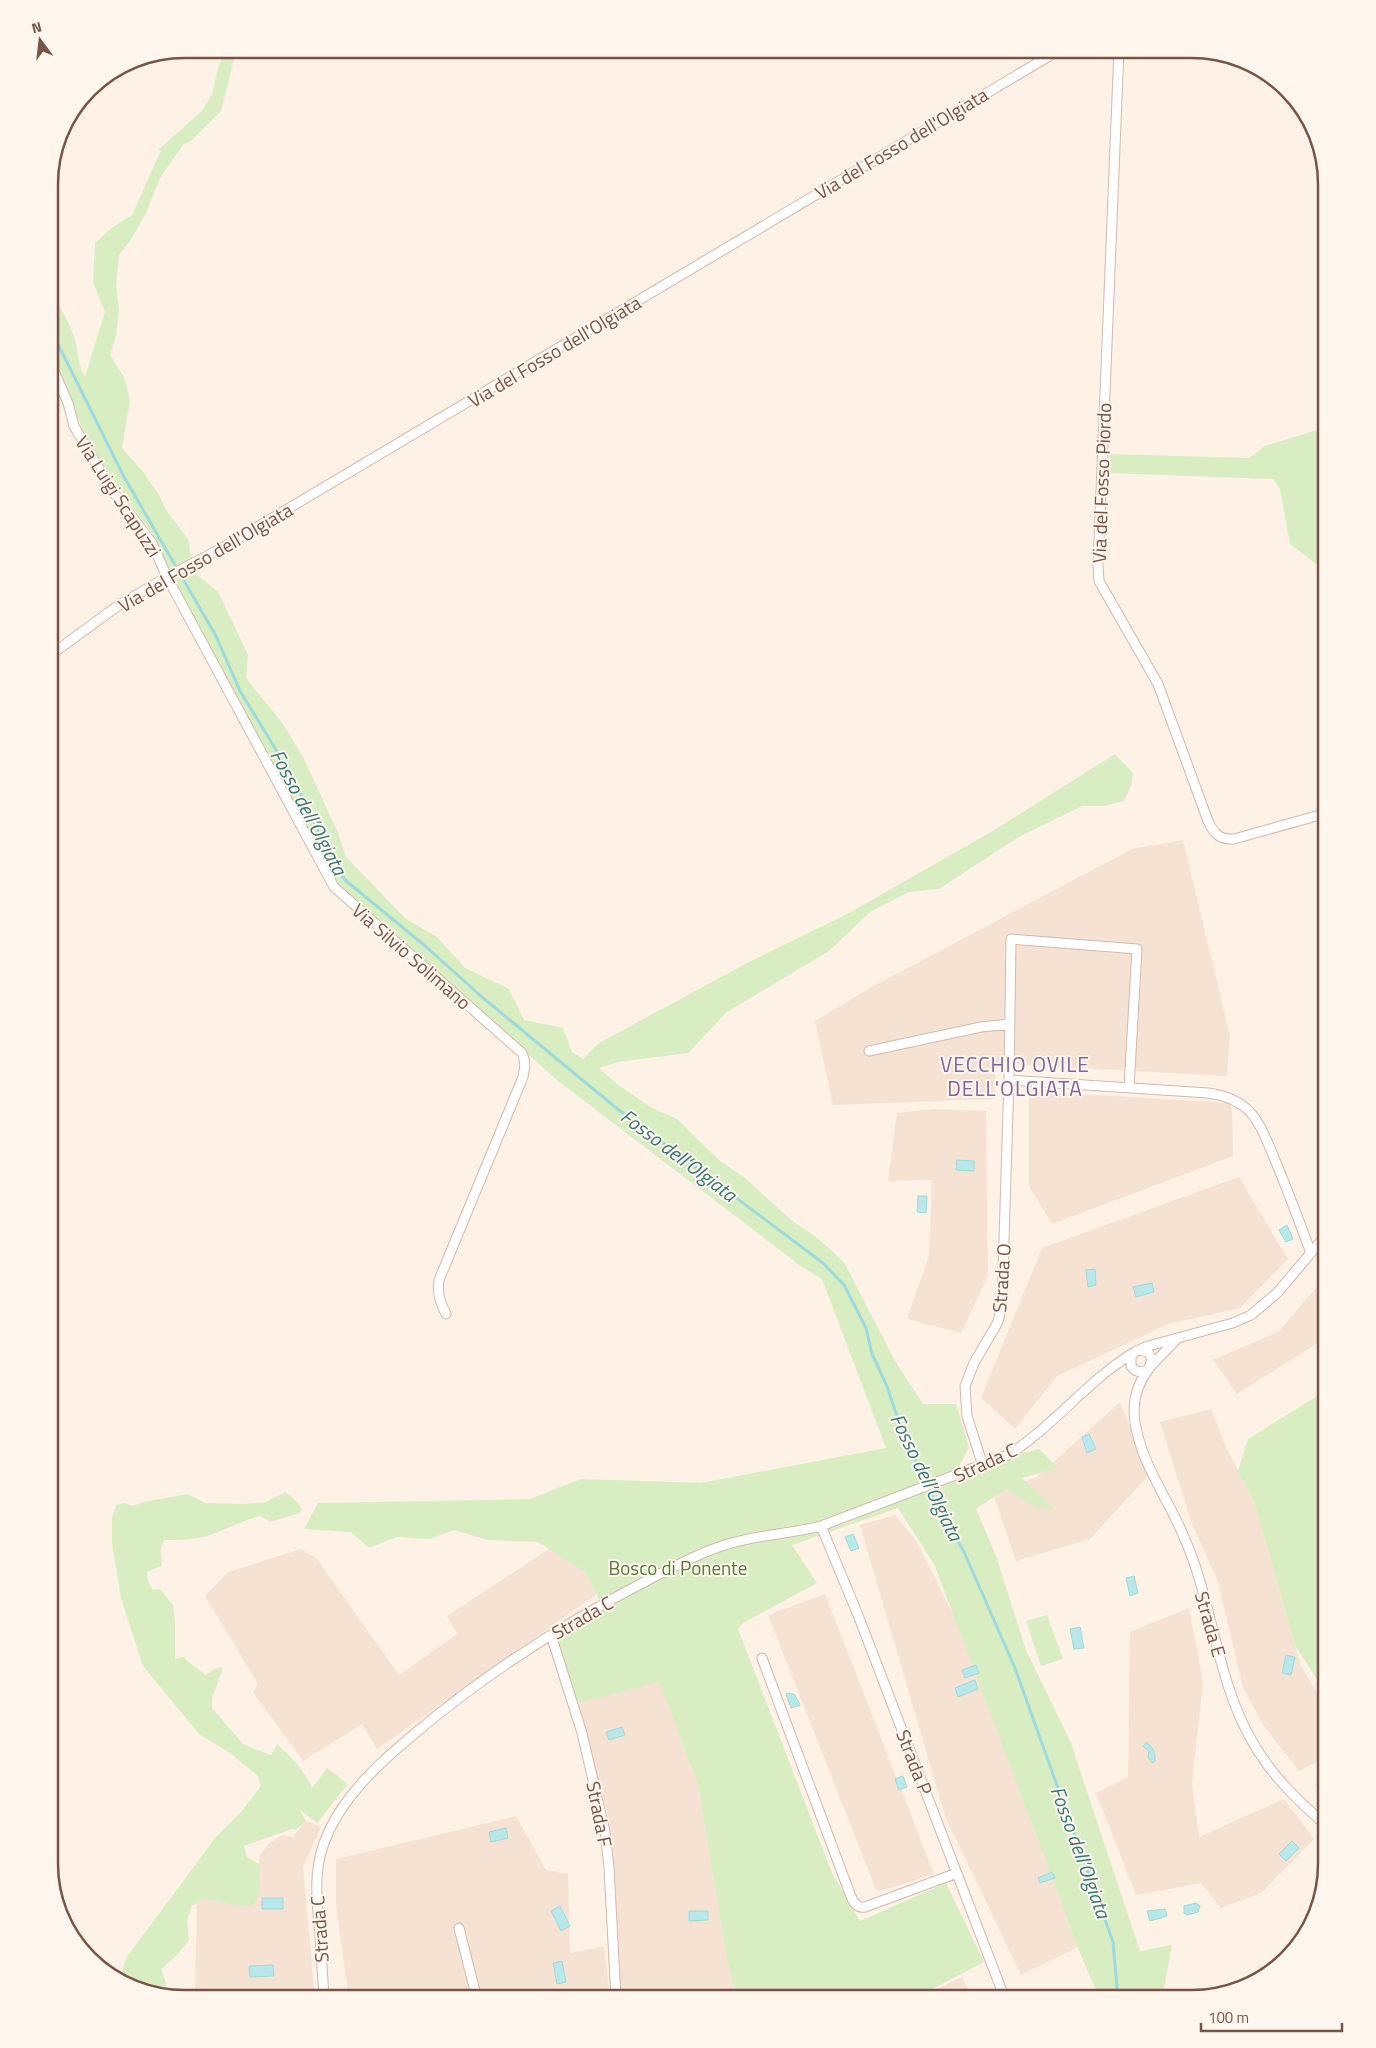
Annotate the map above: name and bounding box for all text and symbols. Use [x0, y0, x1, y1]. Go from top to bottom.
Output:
north arrow [15, 15, 65, 65]
text: N [29, 16, 44, 38]
street label: Via del Fosso dell'Olgiata [809, 79, 994, 206]
street label: Via del Fosso dell'Olgiata [462, 287, 647, 414]
street label: Via del Fosso Piordo [1084, 402, 1118, 564]
street label: Via Luigi Scapuzzi [69, 429, 169, 563]
street label: Via del Fosso dell'Olgiata [112, 495, 298, 619]
water label: Fosso dell’Olgiata [263, 743, 356, 881]
street label: Via Silvio Solimano [346, 896, 478, 1016]
district label: VECCHIO OVILE DELL'OLGIATA [940, 1048, 1090, 1104]
water label: Fosso dell’Olgiata [614, 1101, 745, 1210]
street label: Strada O [984, 1242, 1018, 1314]
water label: Fosso dell’Olgiata [883, 1408, 972, 1547]
street label: Strada C [949, 1435, 1021, 1489]
park label: Bosco di Ponente [609, 1553, 747, 1582]
street label: Strada C [546, 1588, 618, 1646]
street label: Strada E [1188, 1588, 1234, 1660]
street label: Strada P [889, 1725, 941, 1799]
street label: Strada F [579, 1779, 621, 1849]
water label: Fosso dell’Olgiata [1043, 1782, 1120, 1923]
street label: Strada C [302, 1895, 336, 1963]
scale bar [1201, 2000, 1342, 2032]
text: 100 m [1208, 2006, 1249, 2029]

